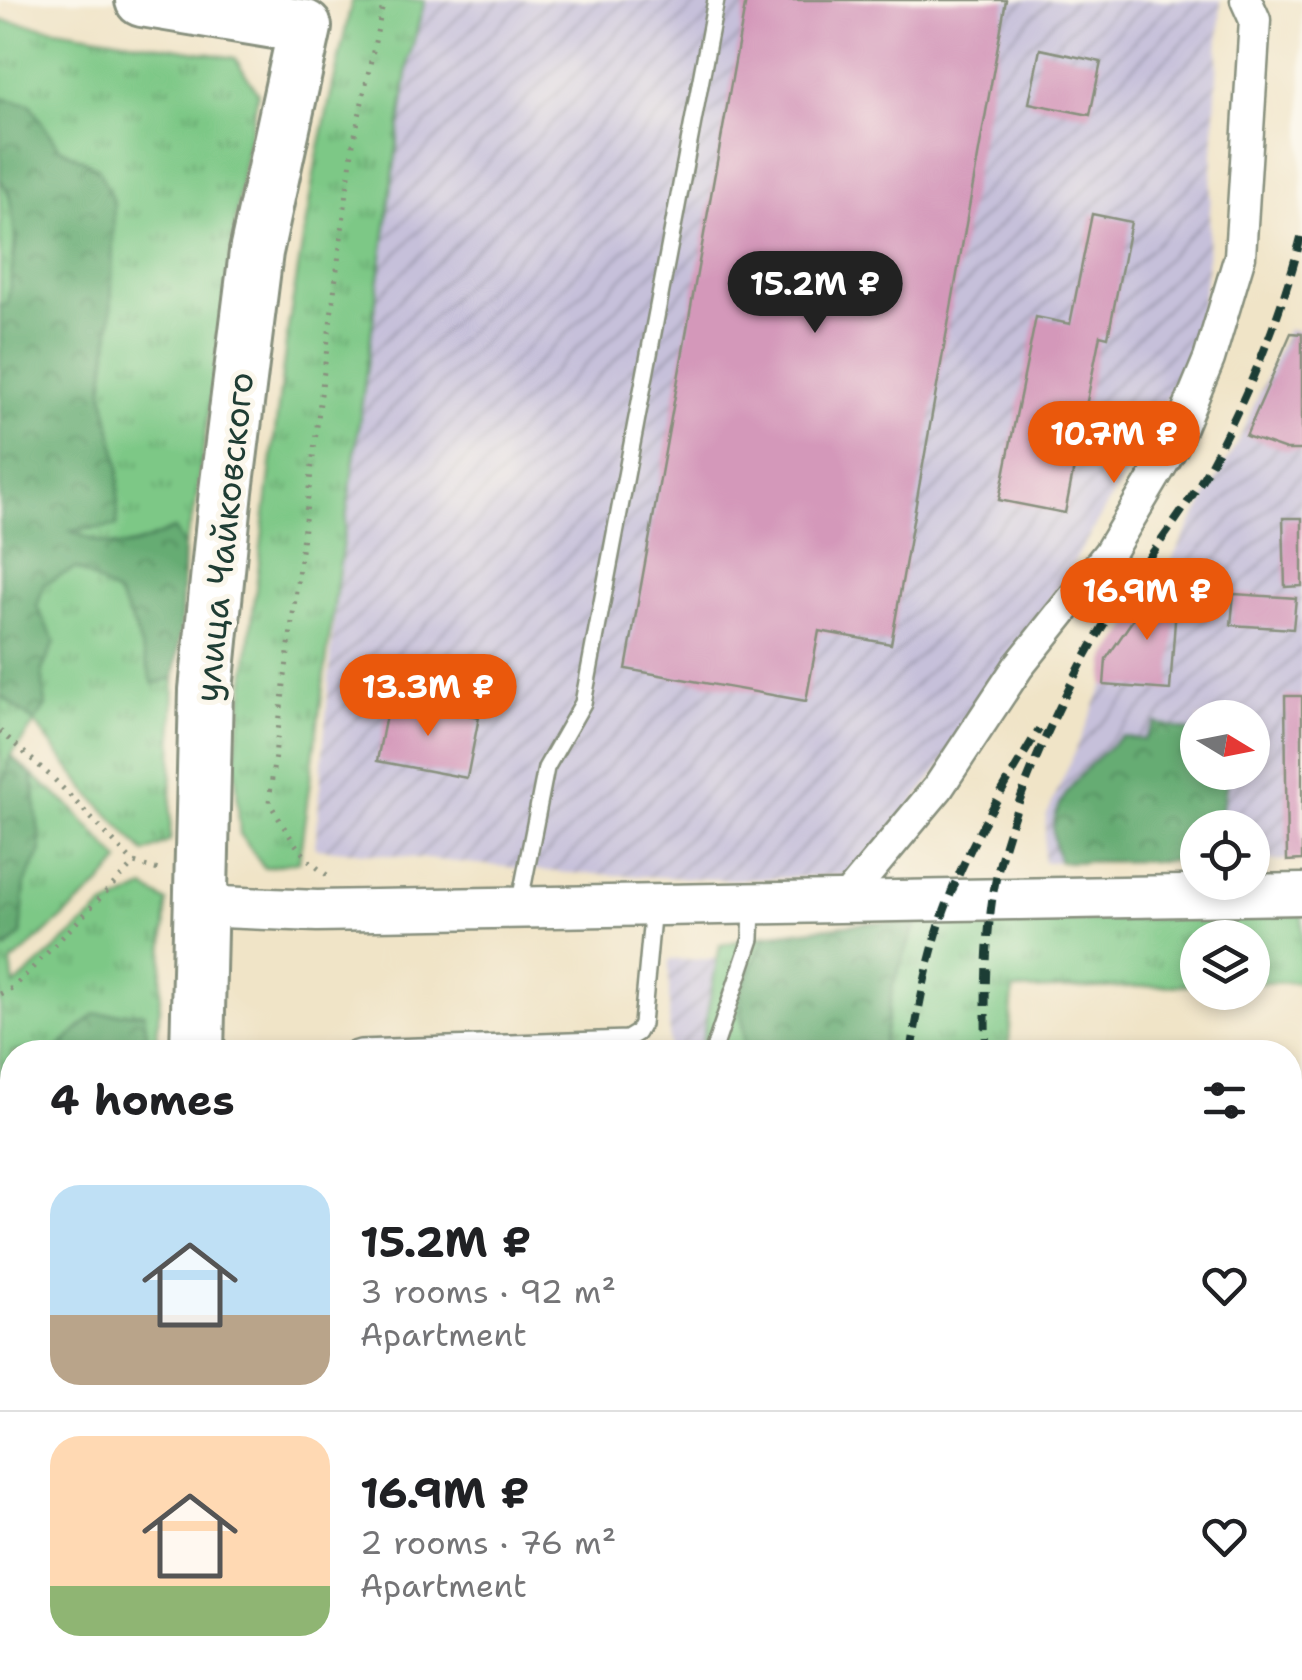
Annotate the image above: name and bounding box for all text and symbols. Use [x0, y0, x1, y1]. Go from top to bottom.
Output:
pin: 15.2M ₽ [723, 251, 907, 336]
text: 15.2M ₽ [750, 262, 880, 305]
street label: улица Чайковского [183, 370, 264, 704]
pin: 10.7M ₽ [1022, 401, 1206, 486]
text: 10.7M ₽ [1050, 412, 1178, 455]
pin: 16.9M ₽ [1055, 558, 1239, 643]
text: 16.9M ₽ [1082, 569, 1212, 612]
pin: 13.3M ₽ [336, 654, 520, 739]
text: 13.3M ₽ [362, 665, 494, 708]
north arrow [1180, 700, 1270, 790]
map controls [1180, 700, 1270, 1010]
button: locate [1180, 810, 1270, 900]
button: layers [1180, 920, 1270, 1010]
text: 4 homes [50, 1072, 235, 1128]
icon: filters [1197, 1073, 1252, 1128]
text: 15.2M ₽ [360, 1214, 531, 1270]
icon: home [130, 1225, 250, 1345]
icon: heart [1197, 1258, 1252, 1313]
text: 3 rooms · 92 m² [360, 1270, 616, 1313]
text: Apartment [360, 1313, 527, 1356]
text: 16.9M ₽ [360, 1465, 530, 1521]
icon: home [130, 1476, 250, 1596]
icon: heart [1197, 1509, 1252, 1564]
text: 2 rooms · 76 m² [360, 1521, 616, 1564]
text: Apartment [360, 1564, 527, 1607]

